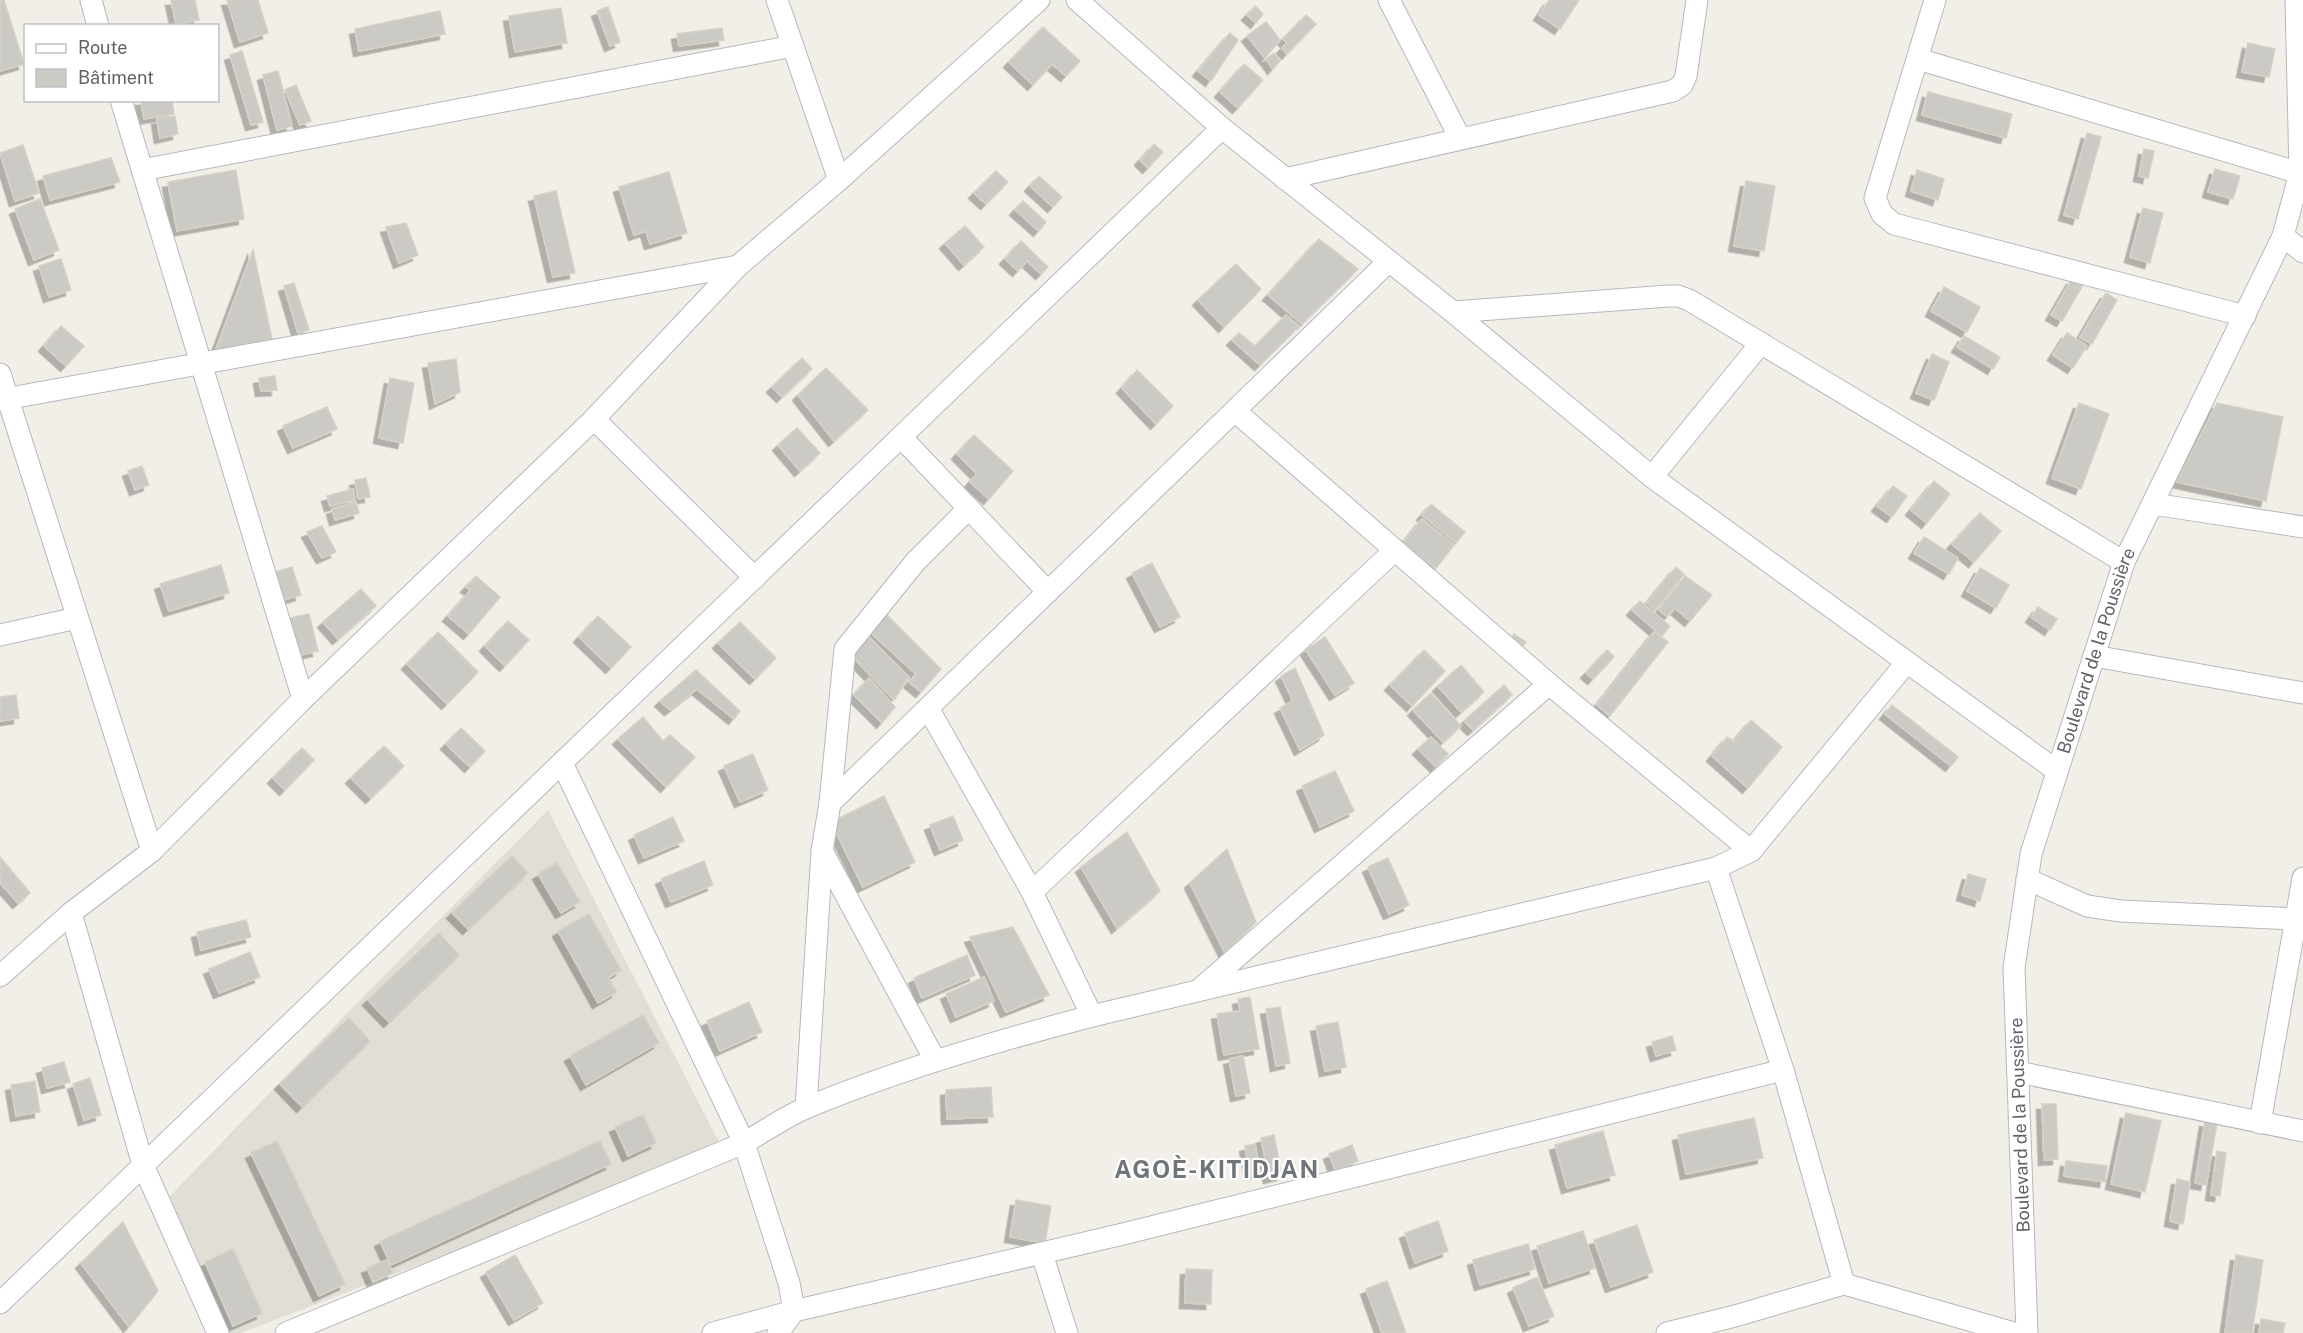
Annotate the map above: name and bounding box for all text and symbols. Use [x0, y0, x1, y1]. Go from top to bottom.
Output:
legend [24, 24, 219, 102]
text: Route [78, 37, 127, 58]
text: Bâtiment [78, 67, 154, 88]
street label: Boulevard de la Poussière [2053, 544, 2139, 756]
street label: Boulevard de la Poussière [2005, 1017, 2034, 1233]
district label: AGOÈ-KITIDJAN [1114, 1155, 1320, 1183]

